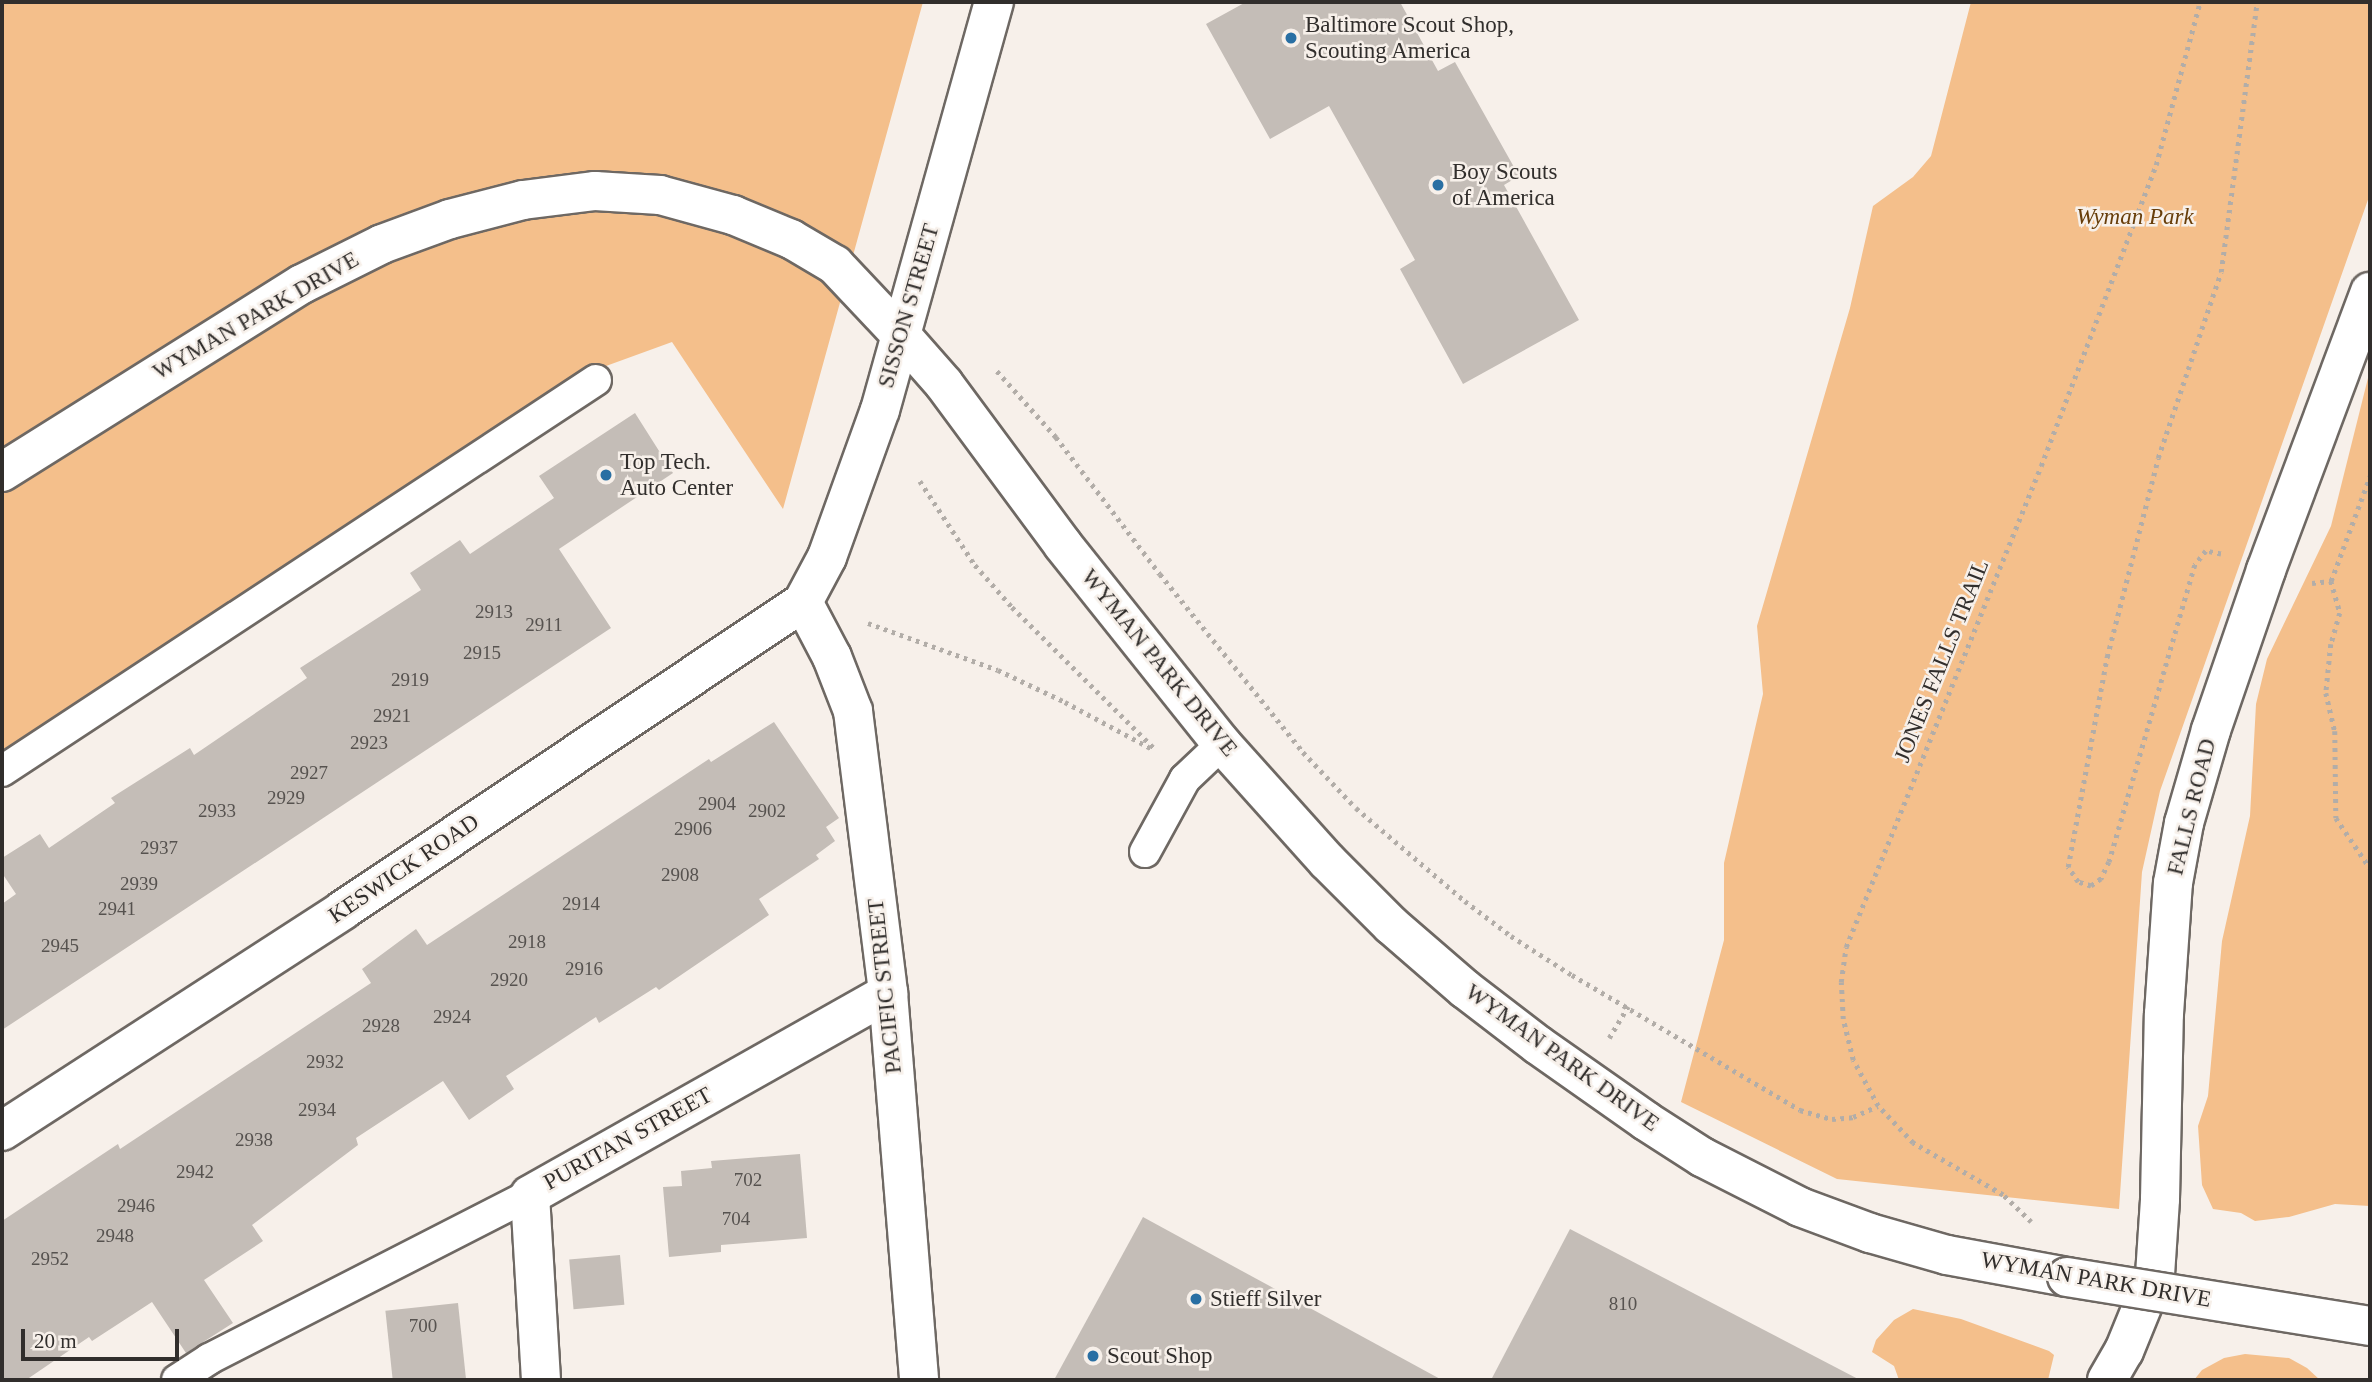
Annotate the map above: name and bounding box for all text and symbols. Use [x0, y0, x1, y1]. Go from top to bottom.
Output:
place label: Baltimore Scout Shop, Scouting America [1305, 11, 1514, 65]
marker: Baltimore Scout Shop, Scouting America [1283, 30, 1299, 46]
place label: Boy Scouts of America [1452, 158, 1557, 212]
marker: Boy Scouts of America [1430, 177, 1446, 193]
park label: Wyman Park [2076, 203, 2194, 231]
street label: SISSON STREET [872, 221, 946, 391]
street label: WYMAN PARK DRIVE [148, 246, 364, 386]
place label: Top Tech. Auto Center [620, 448, 733, 502]
marker: Top Tech. Auto Center [598, 467, 614, 483]
street label: JONES FALLS TRAIL [1889, 555, 1995, 767]
street label: WYMAN PARK DRIVE [1075, 564, 1243, 762]
house number: 2913 [475, 601, 513, 623]
house number: 2911 [525, 614, 563, 636]
house number: 2915 [463, 642, 501, 664]
house number: 2919 [391, 669, 429, 691]
house number: 2921 [373, 705, 411, 727]
house number: 2923 [350, 732, 388, 754]
street label: FALLS ROAD [2162, 736, 2222, 878]
house number: 2927 [290, 762, 328, 784]
house number: 2929 [267, 787, 305, 809]
house number: 2904 [698, 793, 736, 815]
house number: 2933 [198, 800, 236, 822]
house number: 2902 [748, 800, 786, 822]
street label: KESWICK ROAD [323, 808, 485, 930]
house number: 2906 [674, 818, 712, 840]
house number: 2937 [140, 837, 178, 859]
house number: 2908 [661, 864, 699, 886]
house number: 2939 [120, 873, 158, 895]
house number: 2914 [562, 893, 600, 915]
street label: PACIFIC STREET [862, 897, 908, 1075]
house number: 2941 [98, 898, 136, 920]
house number: 2918 [508, 931, 546, 953]
house number: 2945 [41, 935, 79, 957]
house number: 2916 [565, 958, 603, 980]
house number: 2920 [490, 969, 528, 991]
street label: WYMAN PARK DRIVE [1460, 978, 1664, 1138]
house number: 2924 [433, 1006, 471, 1028]
house number: 2928 [362, 1015, 400, 1037]
house number: 2932 [306, 1051, 344, 1073]
street label: PURITAN STREET [539, 1081, 717, 1197]
house number: 2934 [298, 1099, 336, 1121]
house number: 2938 [235, 1129, 273, 1151]
house number: 2942 [176, 1161, 214, 1183]
house number: 702 [734, 1169, 762, 1191]
house number: 2946 [117, 1195, 155, 1217]
house number: 704 [722, 1208, 750, 1230]
house number: 2948 [96, 1225, 134, 1247]
street label: WYMAN PARK DRIVE [1979, 1246, 2213, 1314]
house number: 2952 [31, 1248, 69, 1270]
place label: Stieff Silver [1210, 1285, 1321, 1313]
marker: Stieff Silver [1188, 1291, 1204, 1307]
house number: 810 [1609, 1293, 1637, 1315]
house number: 700 [409, 1315, 437, 1337]
scale bar [24, 1316, 182, 1360]
text: 20 m [34, 1329, 77, 1353]
place label: Scout Shop [1107, 1342, 1212, 1370]
marker: Scout Shop [1085, 1348, 1101, 1364]

